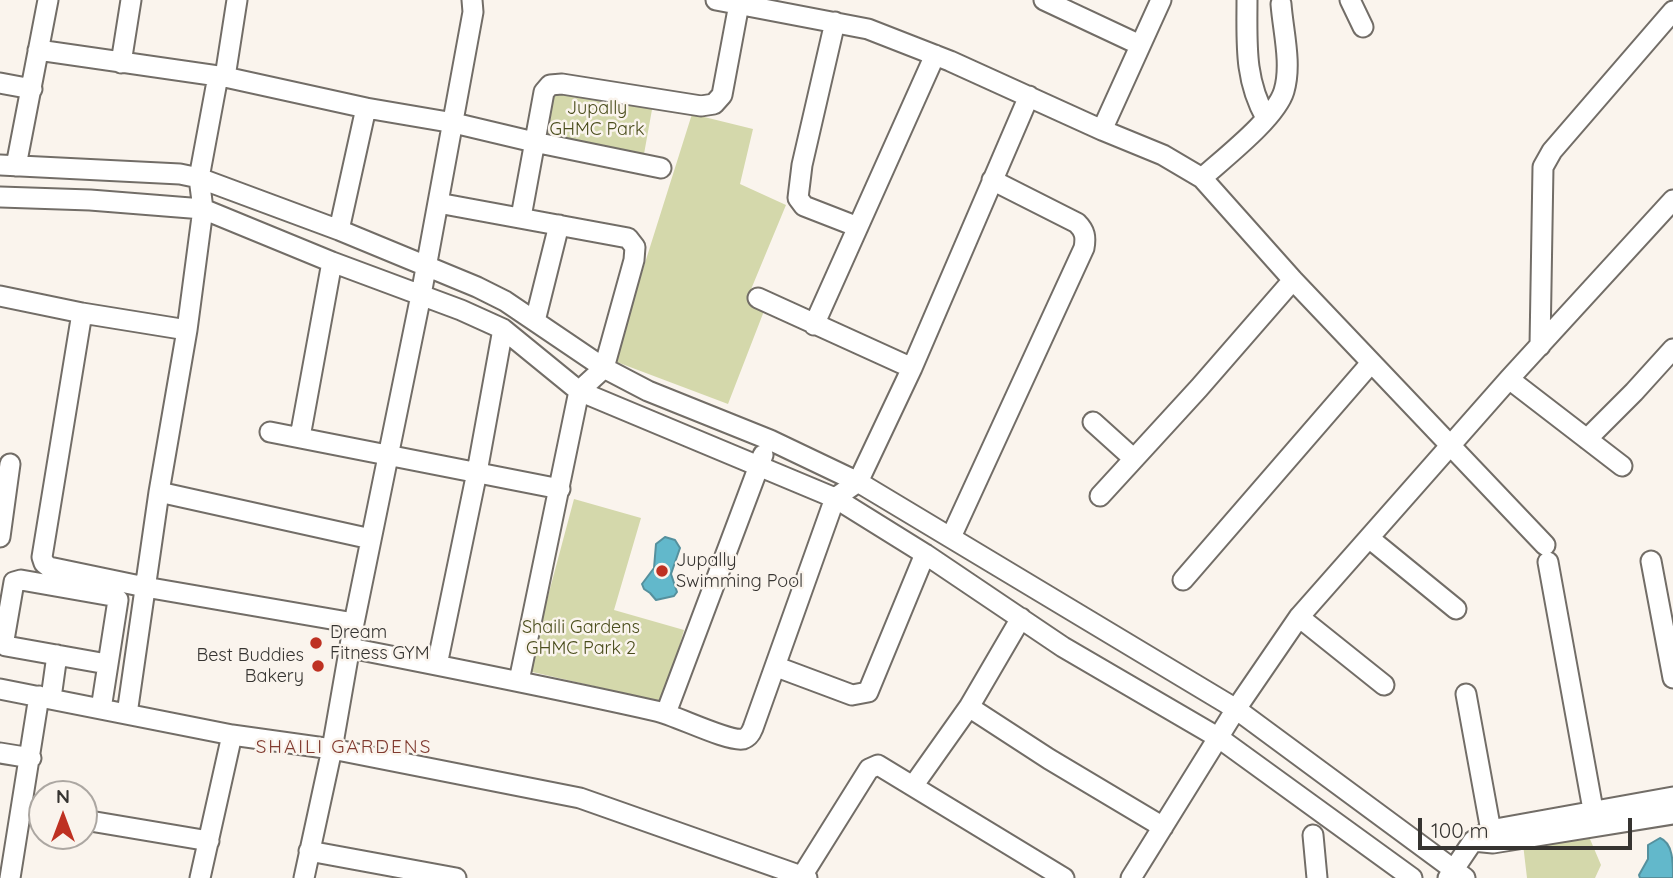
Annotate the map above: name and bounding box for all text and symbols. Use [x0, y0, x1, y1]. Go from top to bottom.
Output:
park label: Jupally GHMC Park [549, 98, 645, 140]
place label: Jupally Swimming Pool [676, 550, 803, 592]
marker: Jupally Swimming Pool [654, 563, 670, 579]
park label: Shaili Gardens GHMC Park 2 [522, 617, 640, 660]
place label: Dream Fitness GYM [330, 622, 430, 664]
marker: Dream Fitness GYM [308, 635, 324, 651]
place label: Best Buddies Bakery [196, 645, 304, 688]
marker: Best Buddies Bakery [310, 658, 326, 674]
district label: SHAILI GARDENS [257, 736, 431, 758]
north arrow [28, 780, 98, 850]
text: N [56, 784, 70, 808]
scale bar [1421, 804, 1634, 848]
text: 100 m [1431, 817, 1489, 843]

